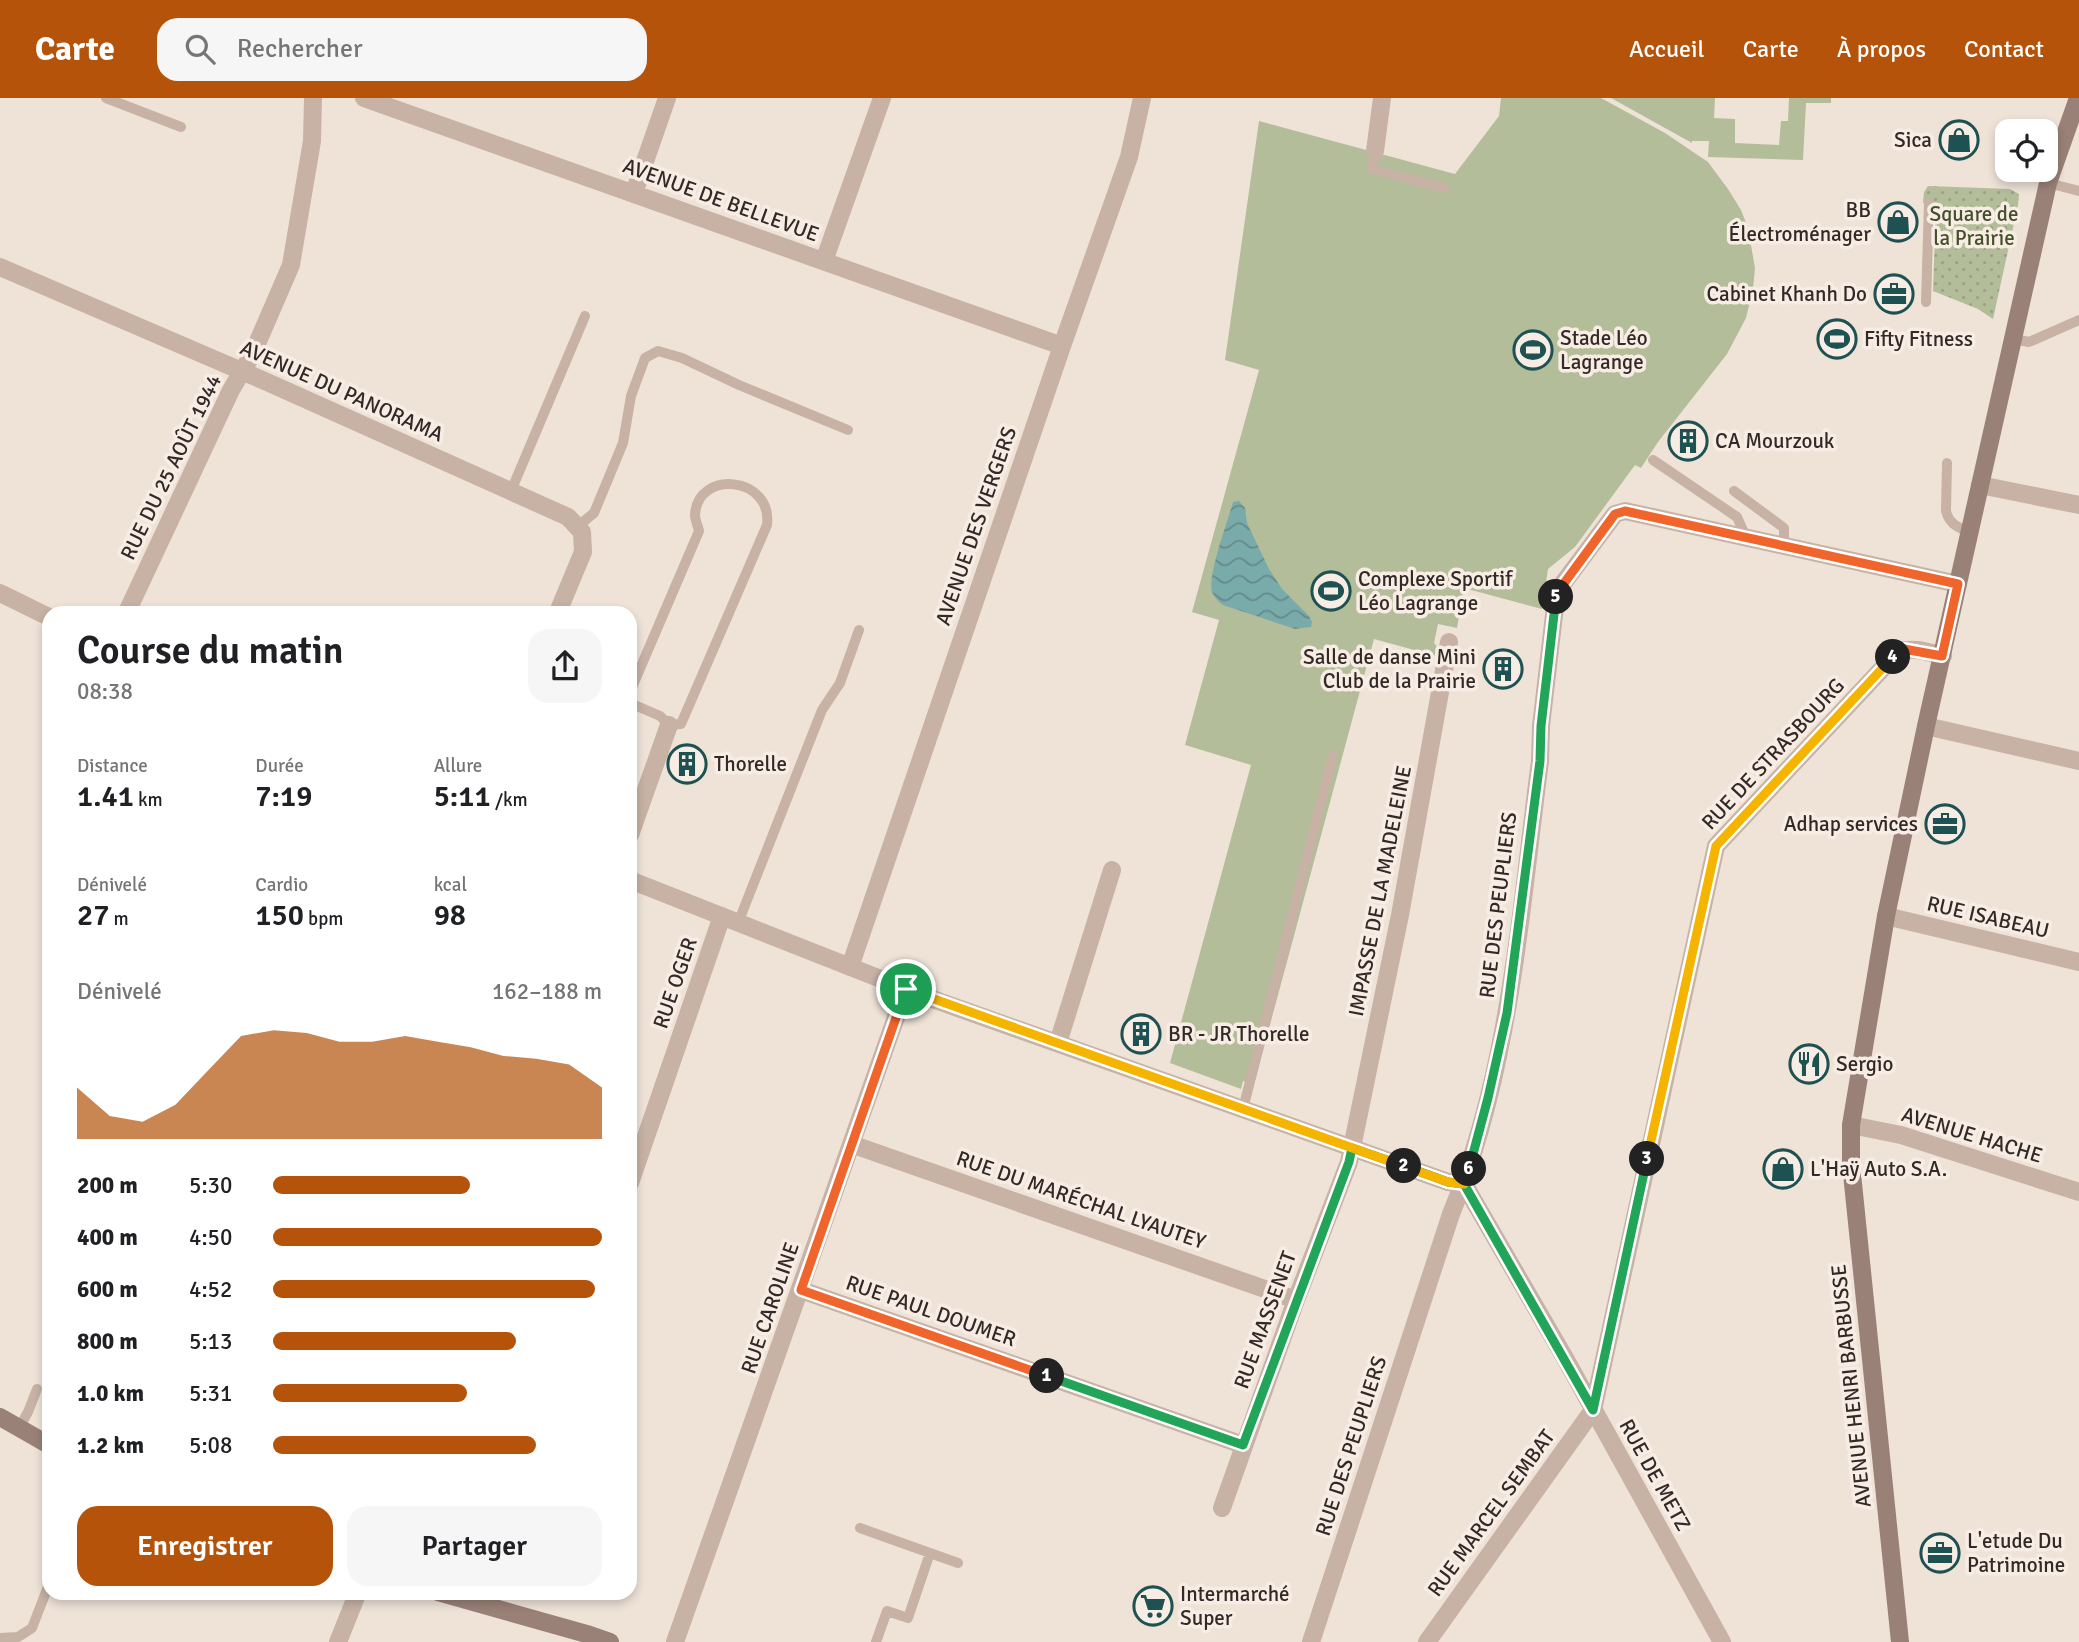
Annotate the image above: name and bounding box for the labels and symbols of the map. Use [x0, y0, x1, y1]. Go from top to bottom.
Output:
shop icon: Sica [1938, 119, 1980, 161]
place label: Sica [1894, 127, 1932, 153]
street label: AVENUE DE BELLEVUE [619, 152, 823, 248]
place label: BB Électroménager [1729, 197, 1871, 247]
shop icon: BB Électroménager [1877, 201, 1919, 243]
park label: Square de la Prairie [1929, 201, 2019, 251]
office icon: Cabinet Khanh Do [1873, 273, 1915, 315]
place label: Cabinet Khanh Do [1706, 281, 1867, 307]
sports icon: Fifty Fitness [1816, 318, 1858, 360]
place label: Stade Léo Lagrange [1560, 325, 1648, 375]
place label: Fifty Fitness [1864, 326, 1973, 352]
sports icon: Stade Léo Lagrange [1512, 329, 1554, 371]
street label: AVENUE DU PANORAMA [236, 334, 448, 448]
street label: RUE DU 25 AOÛT 1944 [115, 370, 227, 564]
building icon: CA Mourzouk [1667, 420, 1709, 462]
street label: AVENUE DES VERGERS [930, 423, 1022, 629]
place label: CA Mourzouk [1715, 428, 1835, 454]
place label: Complexe Sportif Léo Lagrange [1358, 566, 1513, 616]
sports icon: Complexe Sportif Léo Lagrange [1310, 570, 1352, 612]
pin: 5 [1538, 580, 1574, 614]
pin: 4 [1876, 640, 1910, 674]
place label: Salle de danse Mini Club de la Prairie [1303, 644, 1476, 694]
building icon: Salle de danse Mini Club de la Prairie [1482, 648, 1524, 690]
street label: RUE DE STRASBOURG [1696, 673, 1850, 835]
building icon: Thorelle [666, 743, 708, 785]
place label: Thorelle [714, 751, 787, 777]
street label: IMPASSE DE LA MADELEINE [1343, 763, 1417, 1019]
office icon: Adhap services [1924, 803, 1966, 845]
street label: RUE DES PEUPLIERS [1474, 810, 1522, 1000]
place label: Adhap services [1784, 811, 1918, 837]
street label: RUE ISABEAU [1924, 890, 2052, 944]
street label: RUE OGER [647, 934, 703, 1032]
pin [876, 959, 936, 1019]
building icon: BR - JR Thorelle [1120, 1013, 1162, 1055]
place label: BR - JR Thorelle [1168, 1021, 1309, 1047]
restaurant icon: Sergio [1788, 1043, 1830, 1085]
place label: Sergio [1836, 1051, 1893, 1077]
street label: AVENUE HACHE [1898, 1101, 2046, 1169]
pin: 3 [1630, 1142, 1664, 1176]
street label: RUE DU MARÉCHAL LYAUTEY [953, 1145, 1209, 1255]
pin: 2 [1386, 1148, 1422, 1184]
shop icon: L'Haÿ Auto S.A. [1762, 1148, 1804, 1190]
pin: 6 [1452, 1152, 1486, 1186]
place label: L'Haÿ Auto S.A. [1810, 1156, 1947, 1182]
street label: RUE CAROLINE [735, 1239, 805, 1377]
street label: RUE MASSENET [1228, 1247, 1302, 1392]
street label: AVENUE HENRI BARBUSSE [1825, 1263, 1877, 1509]
street label: RUE PAUL DOUMER [843, 1270, 1019, 1352]
street label: RUE DES PEUPLIERS [1310, 1353, 1392, 1539]
pin: 1 [1030, 1358, 1064, 1394]
street label: RUE DE METZ [1614, 1414, 1696, 1536]
street label: RUE MARCEL SEMBAT [1422, 1424, 1561, 1602]
place label: L'etude Du Patrimoine [1967, 1528, 2065, 1578]
office icon: L'etude Du Patrimoine [1919, 1532, 1961, 1574]
place label: Intermarché Super [1180, 1581, 1290, 1631]
supermarket icon: Intermarché Super [1132, 1585, 1174, 1627]

